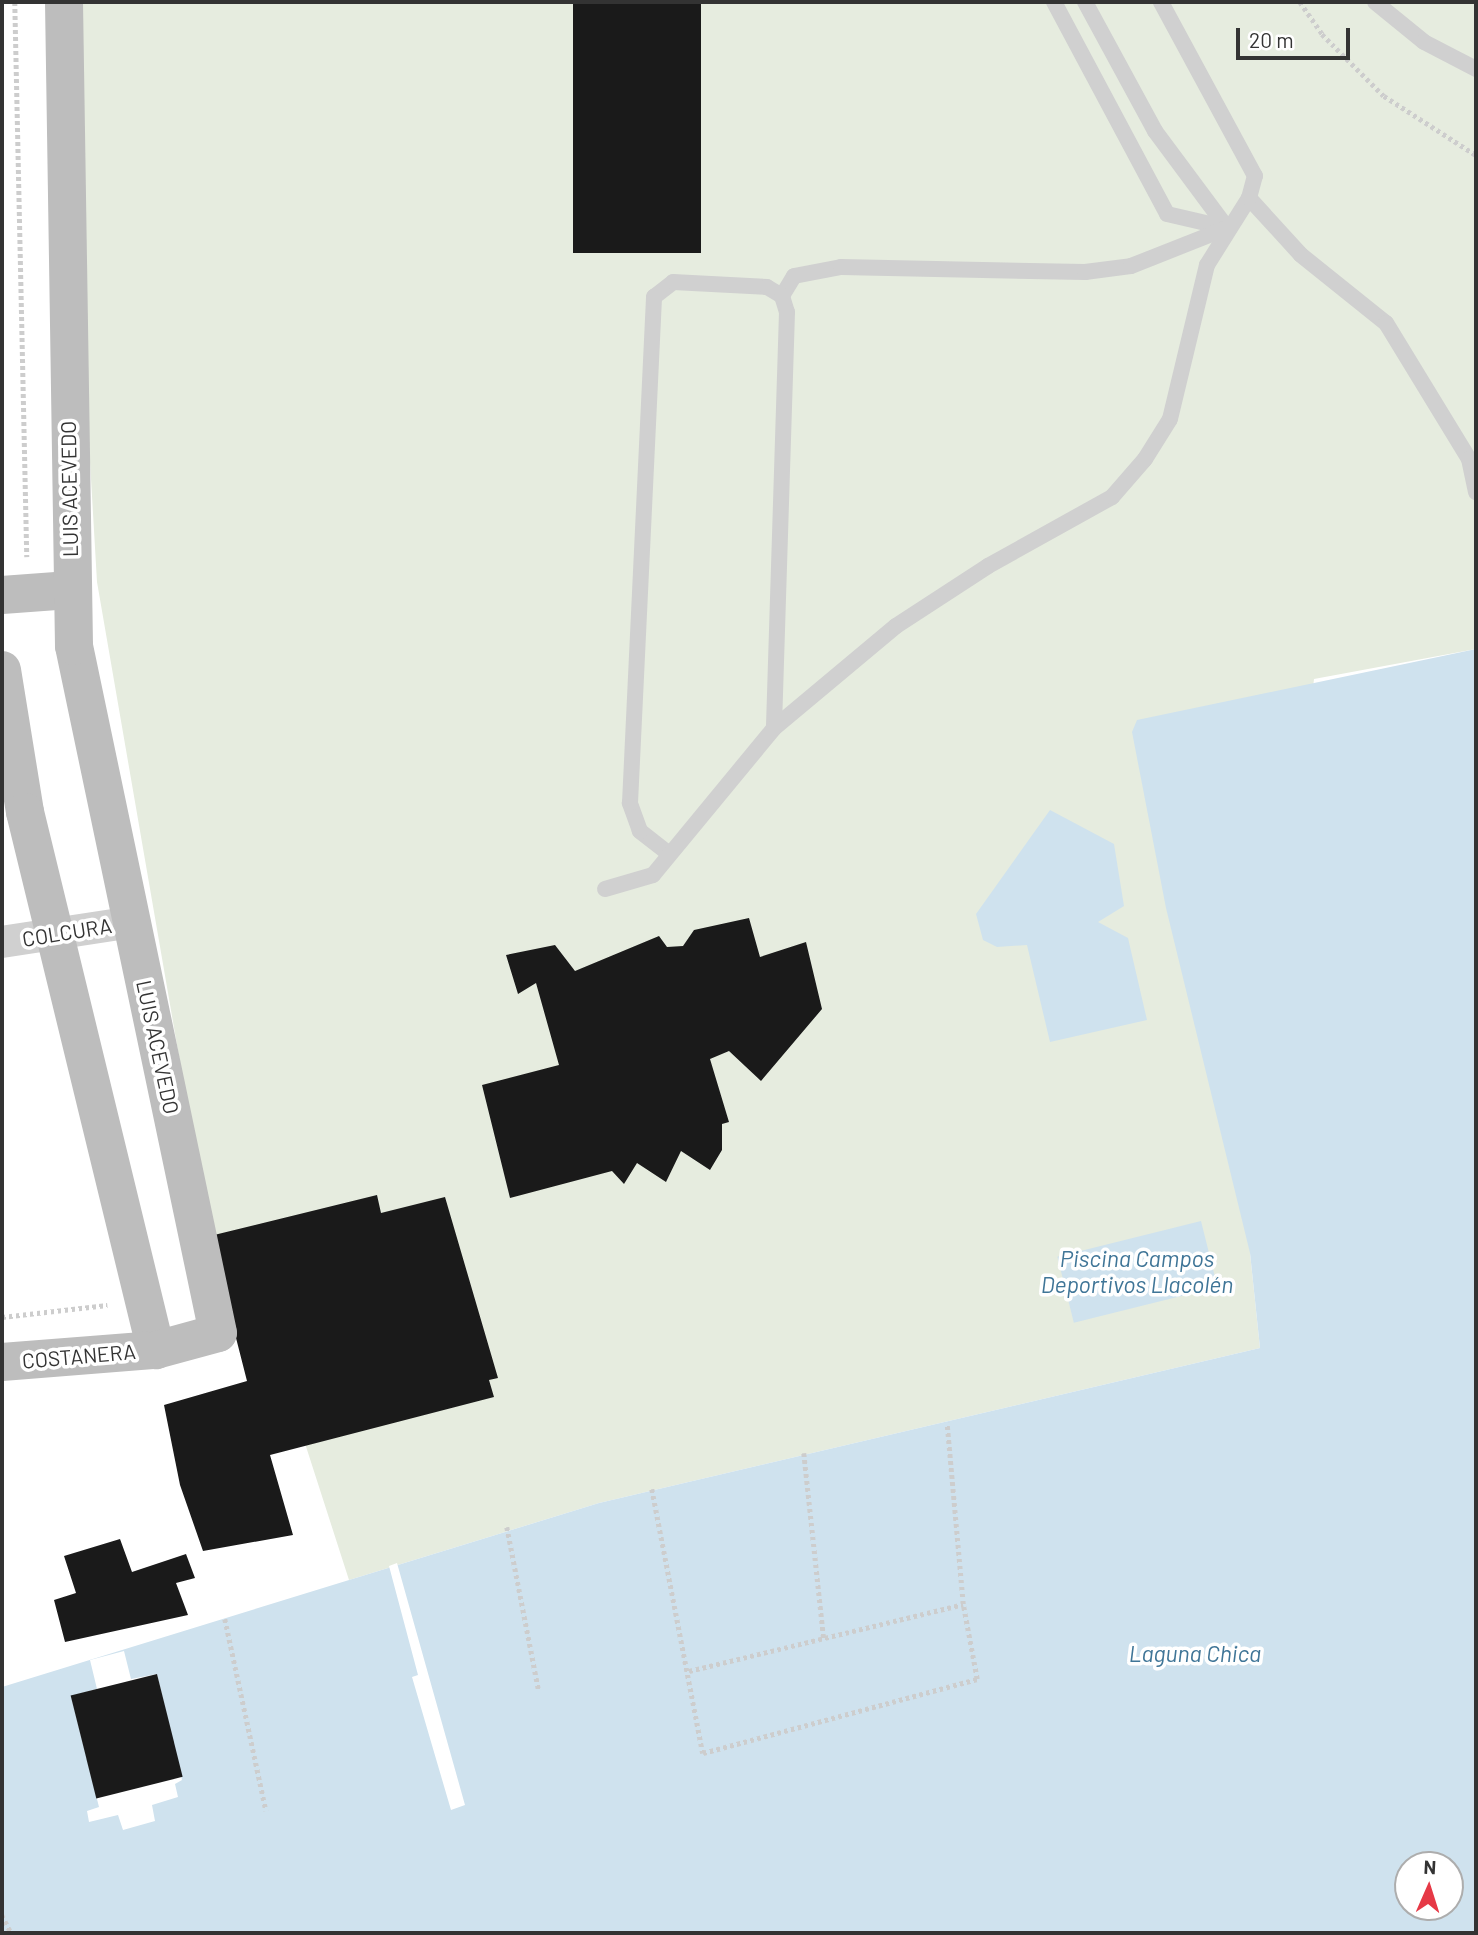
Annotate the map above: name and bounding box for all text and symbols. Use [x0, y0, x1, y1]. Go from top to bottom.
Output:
scale bar [1240, 14, 1354, 58]
text: 20 m [1249, 27, 1294, 52]
street label: LUIS ACEVEDO [55, 421, 83, 557]
street label: COLCURA [20, 912, 114, 952]
street label: LUIS ACEVEDO [131, 978, 185, 1116]
water label: Piscina Campos Deportivos Llacolén [1041, 1244, 1233, 1298]
street label: COSTANERA [21, 1338, 137, 1374]
water label: Laguna Chica [1129, 1639, 1261, 1667]
north arrow [1394, 1851, 1464, 1921]
text: N [1423, 1855, 1437, 1878]

